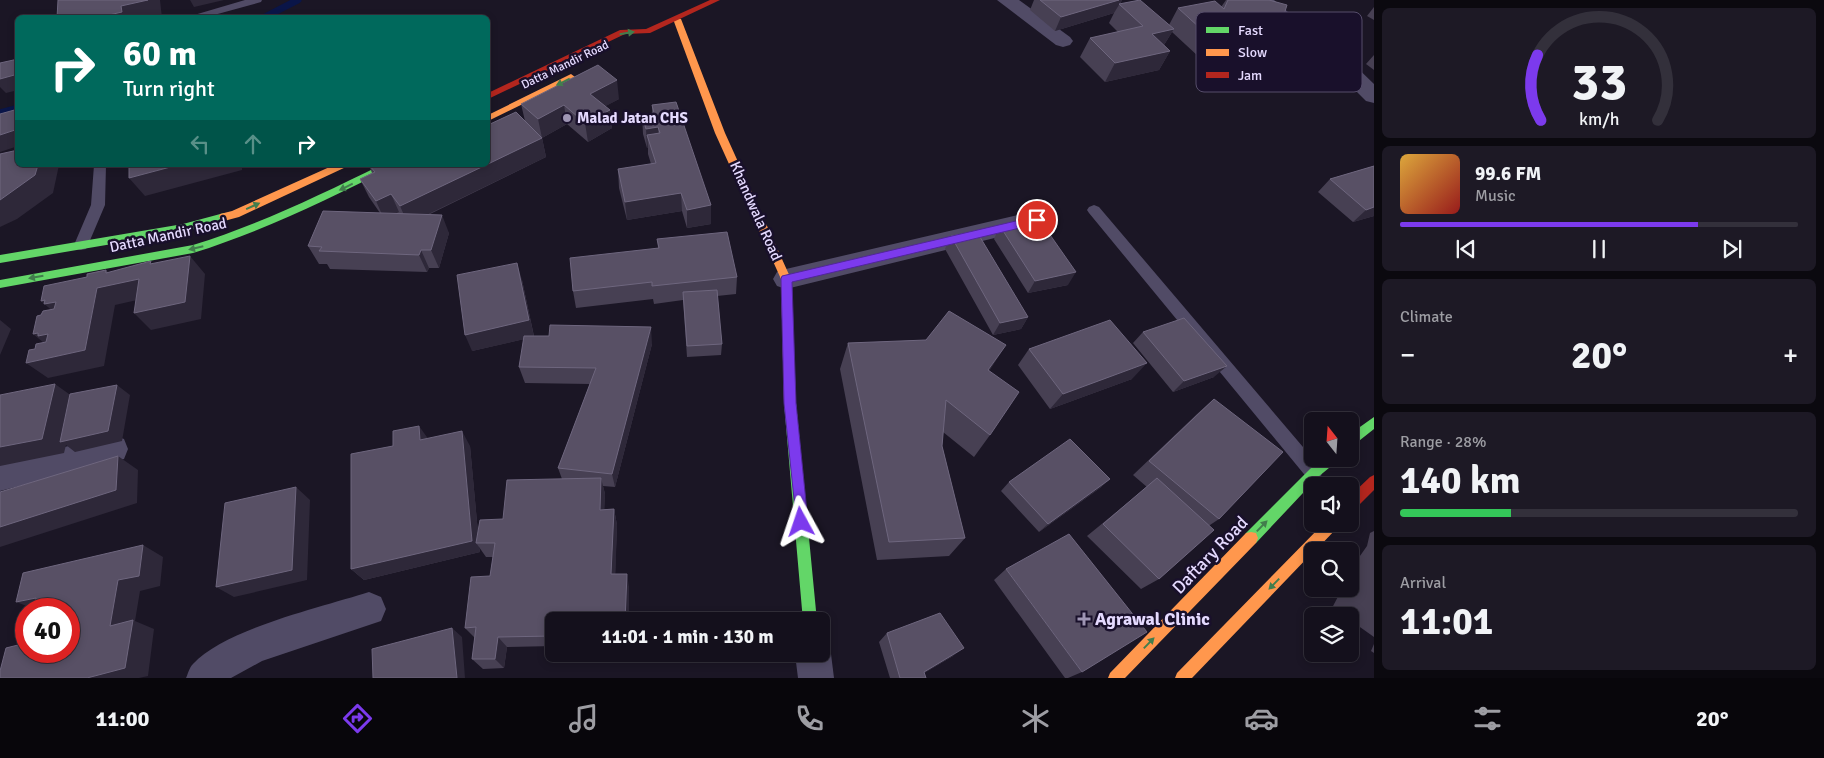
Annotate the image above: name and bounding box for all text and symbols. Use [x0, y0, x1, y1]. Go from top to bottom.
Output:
legend [1196, 12, 1362, 92]
text: Fast [1238, 22, 1263, 39]
one-way arrow [619, 28, 635, 36]
text: 60 m [123, 32, 197, 75]
icon: right [40, 35, 105, 100]
street label: Datta Mandir Road [519, 37, 611, 93]
text: Slow [1238, 44, 1267, 61]
text: 33 [1571, 50, 1627, 114]
text: Jam [1238, 67, 1262, 84]
text: Turn right [123, 75, 215, 102]
one-way arrow [556, 78, 570, 86]
text: km/h [1579, 108, 1619, 130]
place label: Malad Jatan CHS [577, 109, 688, 127]
marker: Malad Jatan CHS [561, 112, 573, 124]
icon: left [186, 130, 214, 158]
icon: ahead [239, 130, 267, 158]
icon: right [292, 130, 320, 158]
street label: Khandwala Road [726, 159, 786, 263]
text: 99.6 FM [1475, 162, 1541, 186]
one-way arrow [338, 182, 353, 191]
text: Music [1475, 186, 1516, 206]
pin [1016, 199, 1058, 241]
one-way arrow [246, 202, 260, 210]
icon: arrive [1023, 206, 1051, 234]
street label: Datta Mandir Road [108, 214, 228, 256]
icon: previous [1452, 235, 1480, 263]
icon: pause [1585, 235, 1613, 263]
icon: next [1718, 235, 1746, 263]
one-way arrow [188, 244, 203, 252]
one-way arrow [27, 274, 43, 282]
text: Climate [1400, 307, 1453, 327]
text: 20° [1571, 332, 1627, 379]
text: − [1400, 338, 1415, 372]
text: + [1783, 338, 1798, 372]
north arrow [1304, 412, 1359, 468]
map controls [1304, 412, 1359, 662]
text: Range · 28% [1400, 432, 1486, 452]
text: 140 km [1400, 457, 1521, 504]
button: sound [1304, 477, 1359, 532]
position arrow [774, 495, 826, 547]
street label: Daftary Road [1168, 512, 1252, 598]
one-way arrow [1256, 521, 1268, 533]
button: search [1304, 542, 1359, 597]
text: Arrival [1400, 573, 1446, 593]
one-way arrow [1268, 578, 1280, 590]
speed limit sign: 40 [15, 598, 80, 663]
text: 11:01 [1400, 598, 1493, 645]
button: layers [1304, 607, 1359, 662]
place label: Agrawal Clinic [1095, 608, 1210, 630]
marker: Agrawal Clinic [1077, 612, 1091, 626]
text: 11:01 · 1 min · 130 m [601, 625, 774, 649]
one-way arrow [1143, 637, 1155, 649]
icon: directions [340, 701, 375, 736]
icon: music [566, 701, 601, 736]
icon: phone [792, 701, 827, 736]
icon: climate [1018, 701, 1053, 736]
icon: car [1244, 701, 1279, 736]
icon: filters [1470, 701, 1505, 736]
text: 11:00 [95, 705, 149, 732]
text: 20° [1696, 705, 1728, 732]

